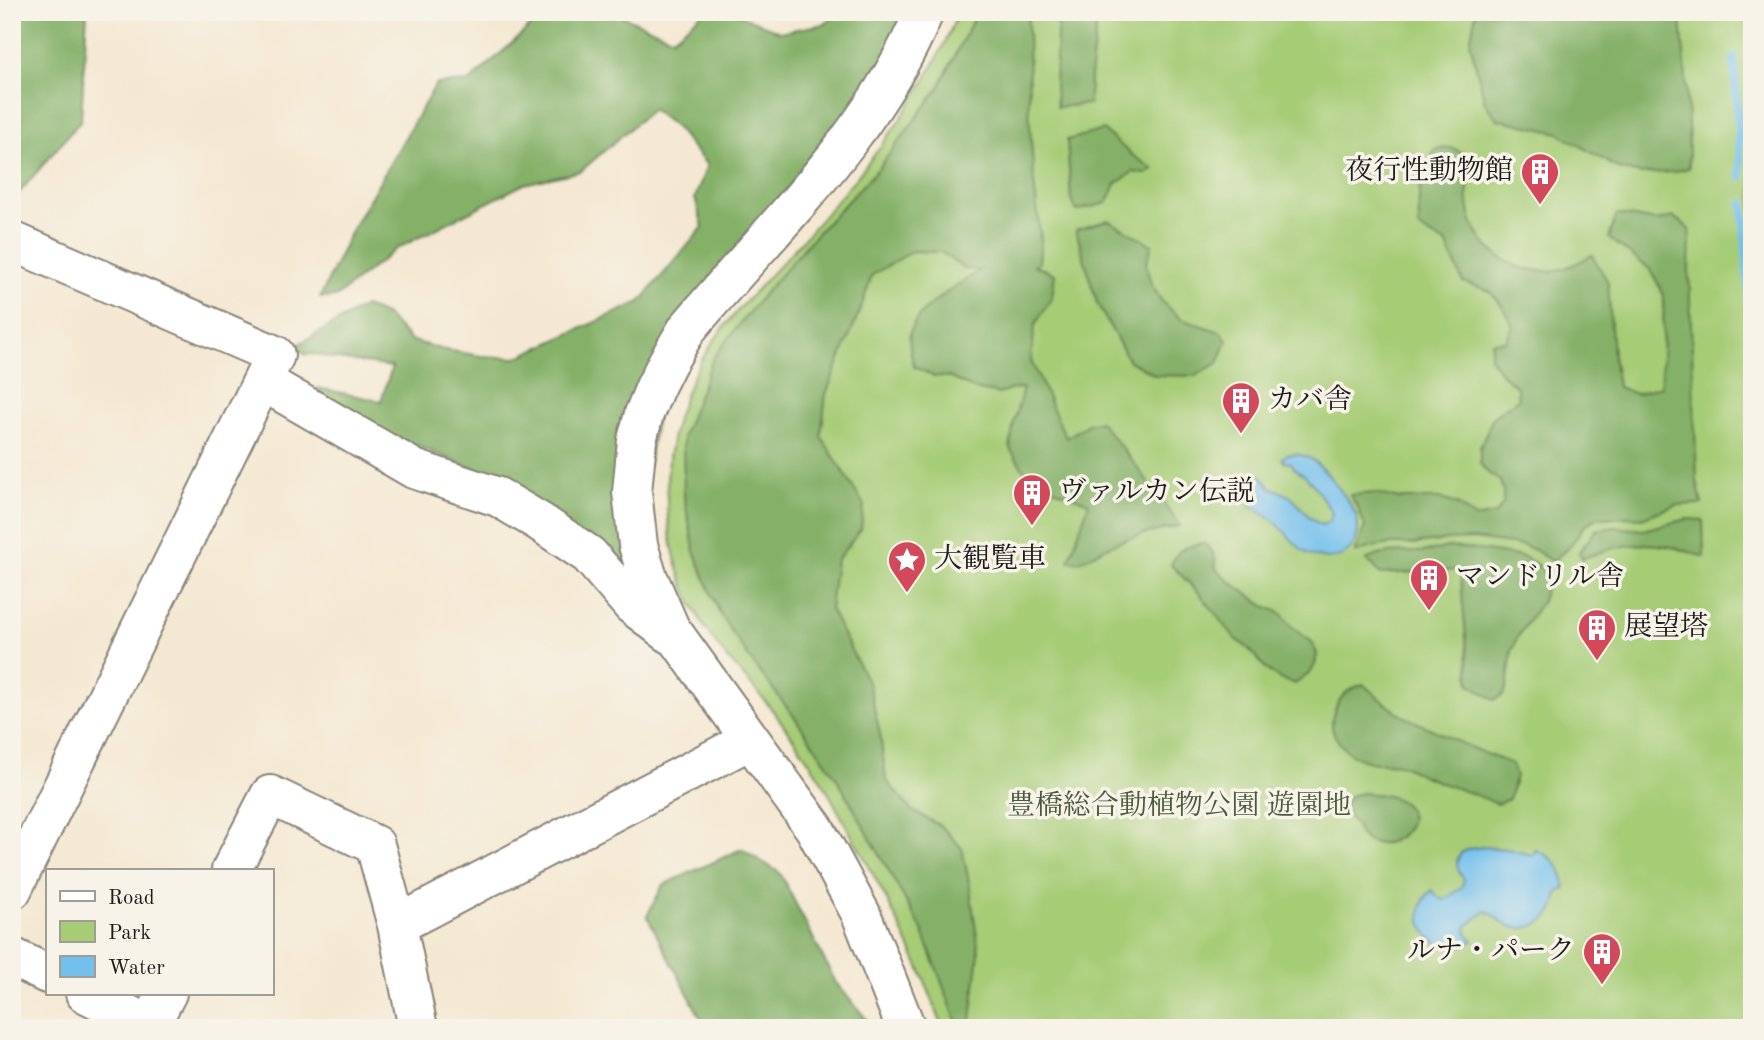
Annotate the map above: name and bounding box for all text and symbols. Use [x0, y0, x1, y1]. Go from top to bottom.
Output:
building icon: 夜行性動物館 [1519, 151, 1561, 206]
place label: 夜行性動物館 [1345, 155, 1513, 186]
building icon: カバ舎 [1220, 380, 1262, 435]
place label: カバ舎 [1268, 384, 1352, 415]
building icon: ヴァルカン伝説 [1011, 472, 1053, 527]
place label: ヴァルカン伝説 [1059, 476, 1255, 507]
place icon: 大観覧車 [886, 539, 928, 594]
place label: 大観覧車 [934, 543, 1046, 574]
building icon: マンドリル舎 [1408, 557, 1450, 612]
place label: マンドリル舎 [1456, 561, 1624, 592]
building icon: 展望塔 [1576, 607, 1618, 662]
place label: 展望塔 [1624, 611, 1708, 642]
park label: 豊橋総合動植物公園 遊園地 [1007, 790, 1351, 821]
legend [46, 869, 273, 995]
text: Road [108, 888, 155, 909]
text: Park [108, 923, 151, 944]
building icon: ルナ・パーク [1581, 931, 1623, 986]
place label: ルナ・パーク [1407, 937, 1575, 966]
text: Water [108, 958, 165, 979]

